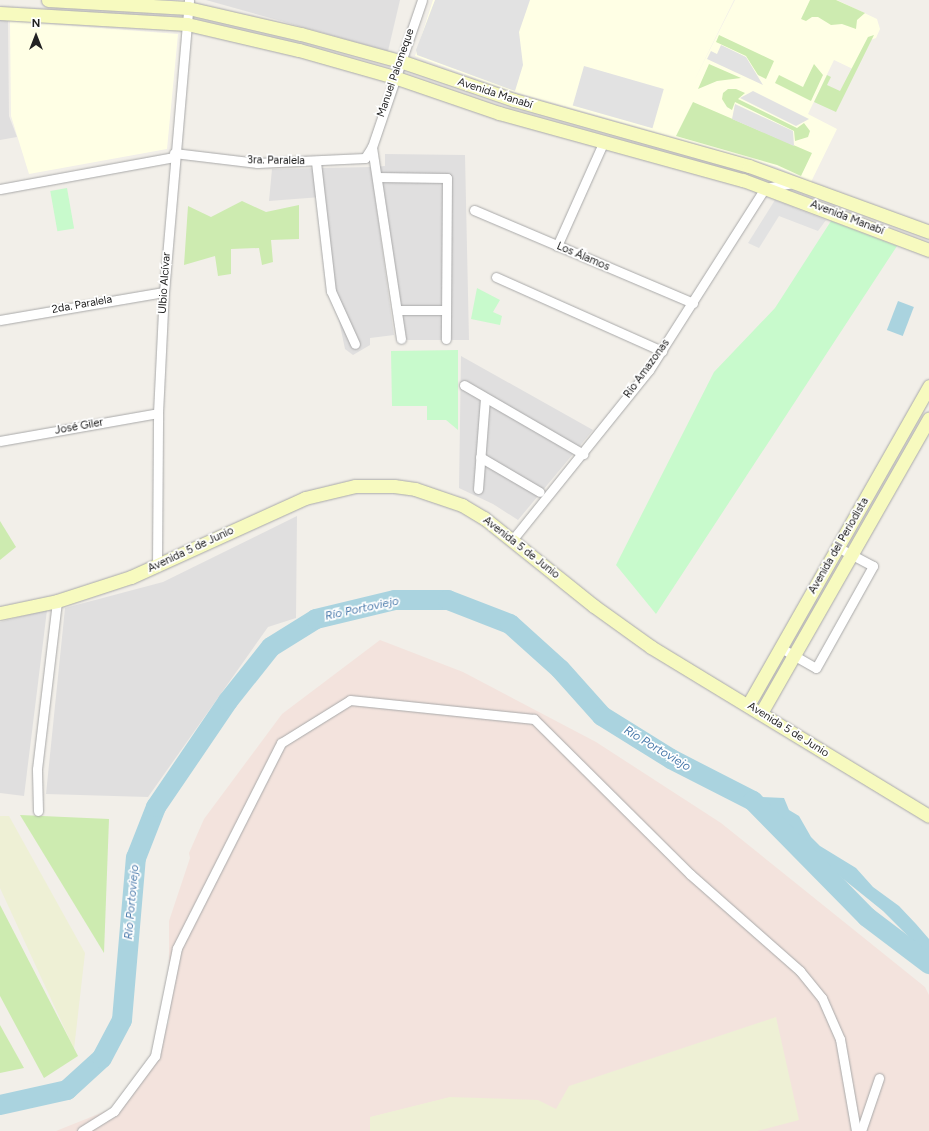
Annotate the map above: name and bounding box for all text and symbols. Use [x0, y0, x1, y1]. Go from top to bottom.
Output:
north arrow [16, 16, 56, 56]
text: N [32, 17, 40, 30]
street label: Manuel Palomeque [375, 27, 417, 119]
street label: Avenida Manabí [456, 76, 534, 112]
street label: 3ra. Paralela [247, 154, 305, 168]
street label: Avenida Manabí [808, 198, 886, 238]
street label: Los Álamos [555, 240, 611, 274]
street label: Ulbio Alcívar [156, 252, 174, 314]
street label: 2da. Paralela [51, 293, 113, 317]
street label: Río Amazonas [621, 337, 673, 401]
street label: José Giler [54, 416, 104, 438]
street label: Avenida del Periodista [806, 496, 872, 596]
street label: Avenida 5 de Junio [480, 514, 562, 582]
street label: Avenida 5 de Junio [146, 524, 236, 576]
water label: Río Portoviejo [324, 594, 400, 624]
street label: Avenida 5 de Junio [745, 700, 831, 760]
water label: Río Portoviejo [621, 723, 693, 775]
water label: Río Portoviejo [122, 864, 142, 940]

